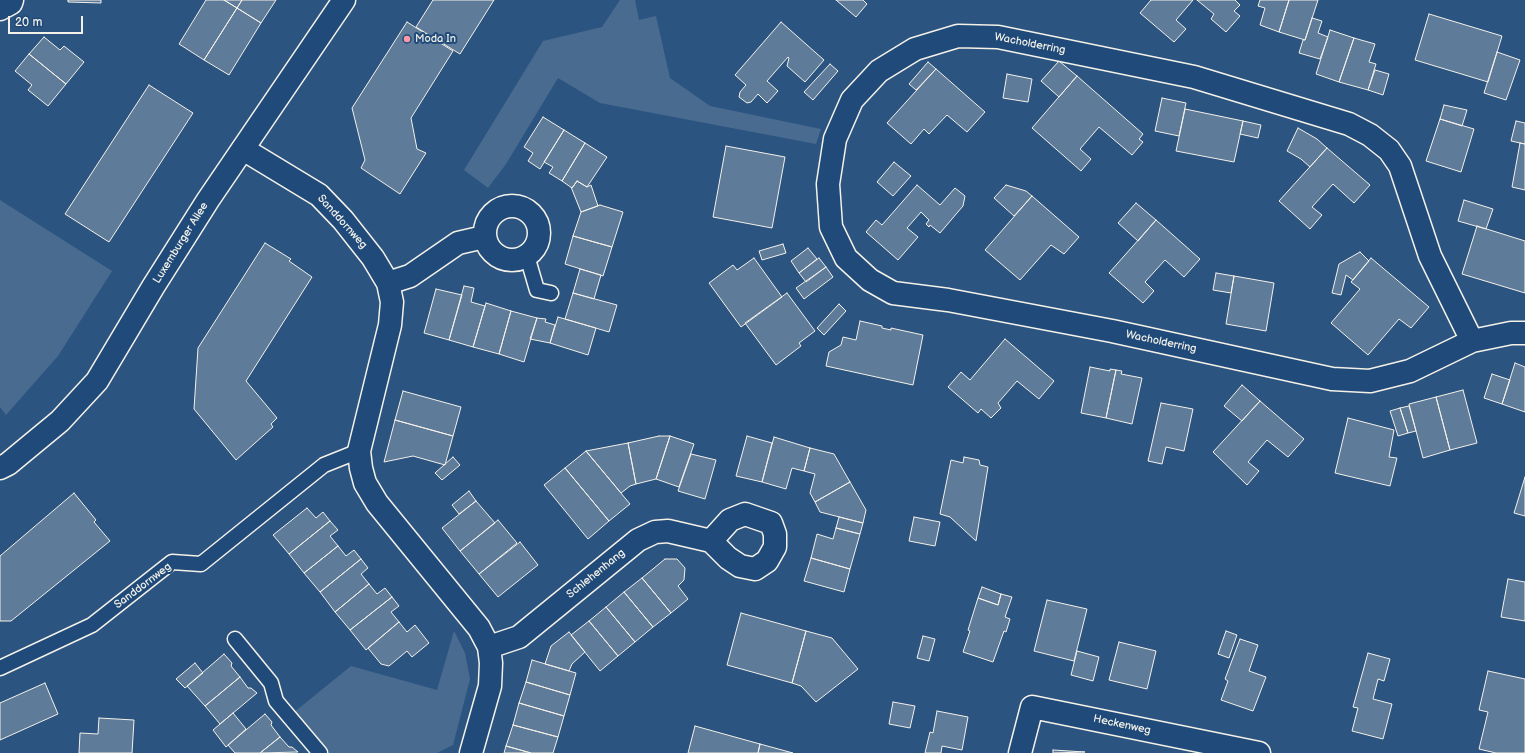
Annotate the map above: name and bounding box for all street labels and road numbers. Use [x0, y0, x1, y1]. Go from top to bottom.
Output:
street label: Wacholderring [993, 31, 1067, 57]
street label: Sanddornweg [314, 192, 370, 252]
street label: Luxemburger Allee [151, 200, 211, 286]
street label: Wacholderring [1124, 328, 1198, 356]
street label: Schlehenhang [564, 546, 628, 602]
street label: Sanddornweg [112, 560, 174, 612]
street label: Heckenweg [1092, 712, 1152, 738]

